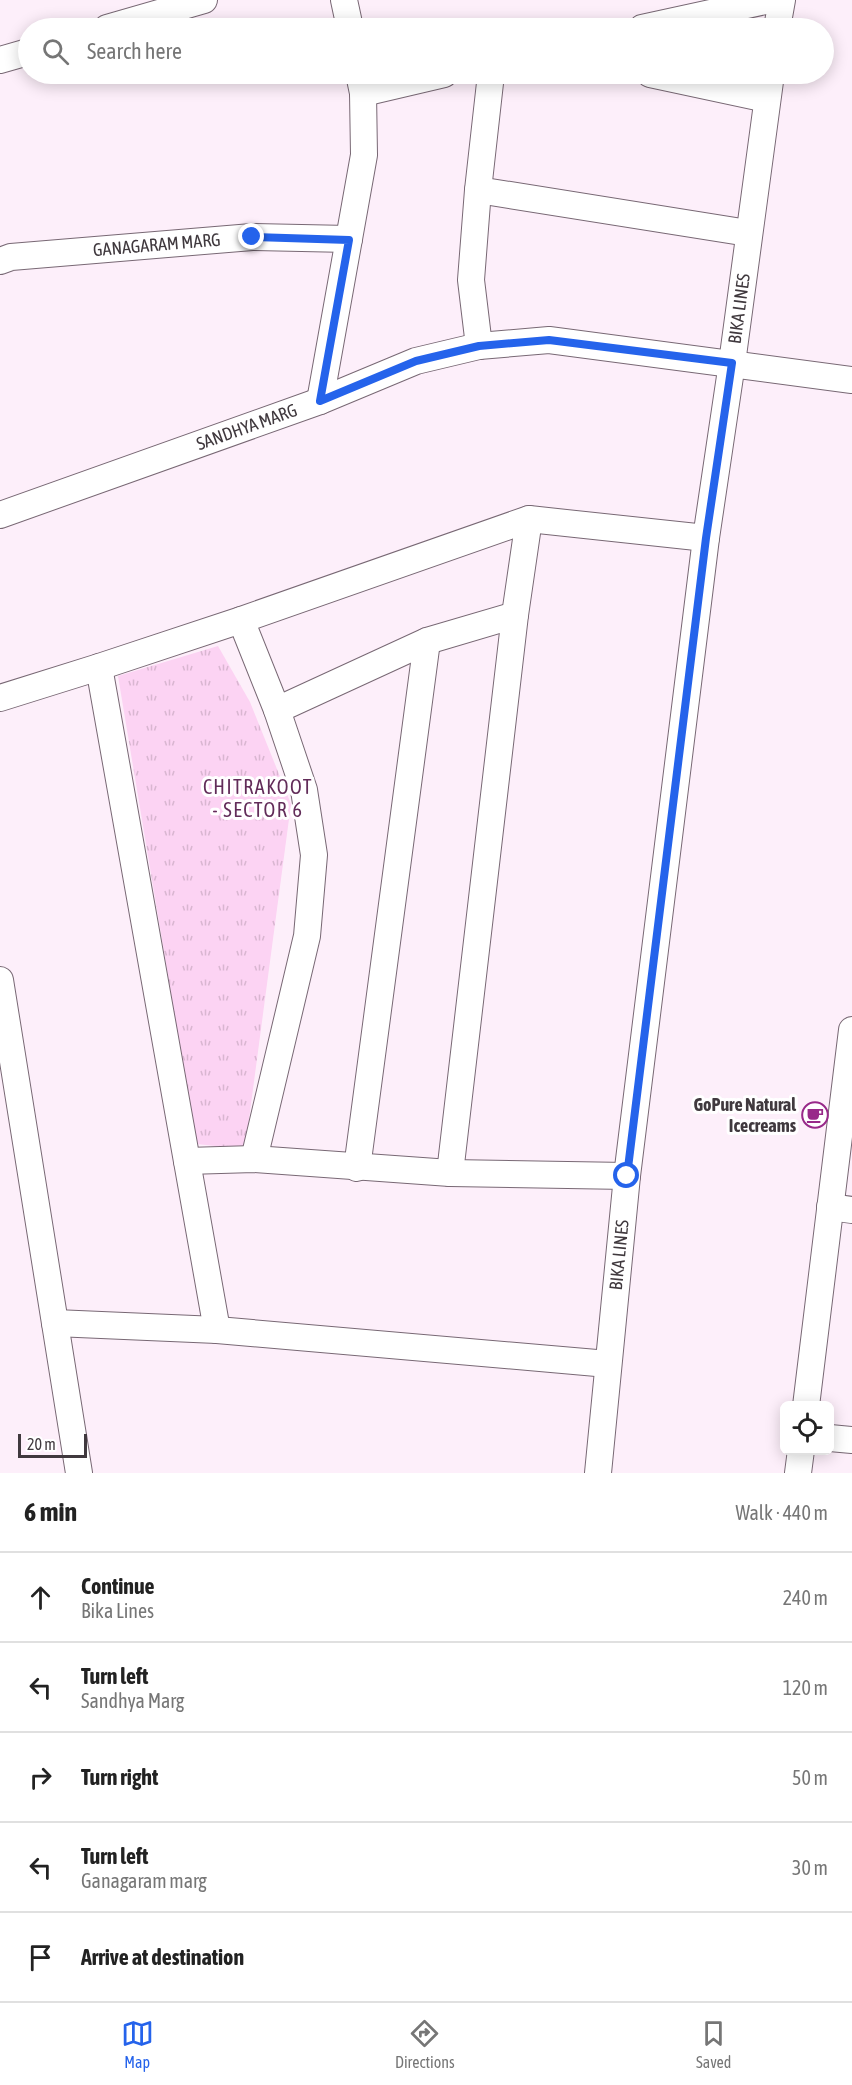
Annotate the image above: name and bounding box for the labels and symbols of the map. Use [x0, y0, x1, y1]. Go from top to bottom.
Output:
route end [238, 223, 264, 249]
street label: GANAGARAM MARG [92, 229, 221, 260]
street label: BIKA LINES [724, 272, 754, 345]
street label: SANDHYA MARG [194, 399, 300, 454]
district label: CHITRAKOOT - SECTOR 6 [203, 775, 313, 821]
place label: GoPure Natural Icecreams [694, 1094, 797, 1136]
cafe icon: GoPure Natural Icecreams [800, 1100, 830, 1130]
route start [613, 1162, 639, 1188]
street label: BIKA LINES [605, 1218, 633, 1291]
scale bar [18, 1431, 87, 1458]

